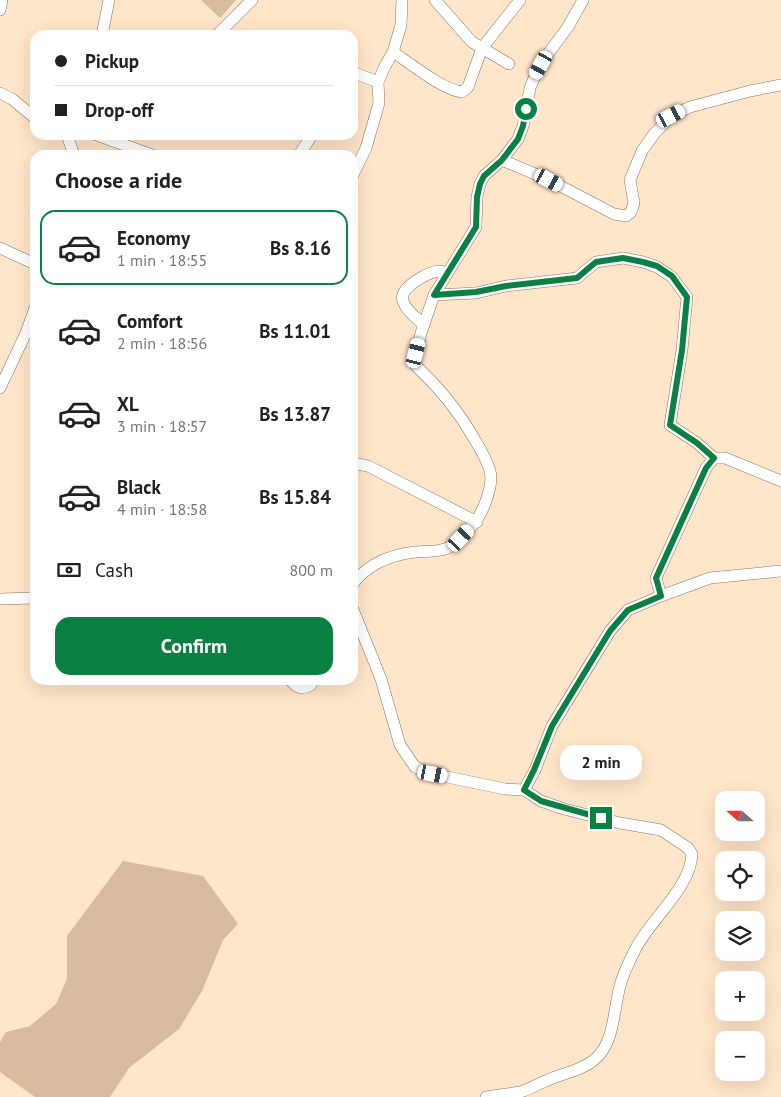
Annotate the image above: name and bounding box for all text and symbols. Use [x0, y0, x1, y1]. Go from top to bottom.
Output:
car [527, 48, 554, 82]
text: Pickup [85, 49, 139, 73]
text: Drop-off [85, 98, 153, 122]
route start [515, 98, 537, 120]
car [654, 103, 687, 129]
text: Choose a ride [55, 166, 182, 194]
car [532, 166, 565, 194]
icon: car [57, 225, 102, 270]
text: Economy [117, 226, 190, 250]
text: Bs 8.16 [270, 236, 331, 260]
text: 1 min · 18:55 [117, 250, 207, 270]
icon: car [57, 308, 102, 353]
text: Comfort [117, 309, 183, 333]
text: Bs 11.01 [259, 319, 331, 343]
text: 2 min · 18:56 [117, 333, 207, 353]
car [405, 337, 426, 369]
icon: car [57, 391, 102, 436]
text: XL [117, 392, 139, 416]
text: Bs 13.87 [259, 402, 331, 426]
text: 3 min · 18:57 [117, 416, 207, 436]
icon: car [57, 474, 102, 519]
text: Black [117, 475, 161, 499]
text: Bs 15.84 [259, 485, 331, 509]
text: 4 min · 18:58 [117, 499, 207, 519]
car [445, 522, 476, 554]
icon: cash [55, 556, 83, 584]
text: Cash [95, 558, 133, 582]
text: 800 m [290, 560, 333, 580]
button: Confirm [55, 617, 333, 675]
callout: 2 min [560, 746, 642, 780]
text: 2 min [581, 752, 621, 772]
car [416, 764, 449, 784]
north arrow [715, 791, 765, 841]
map controls [715, 791, 765, 1081]
route end [590, 807, 612, 829]
button: locate [715, 851, 765, 901]
button: layers [715, 911, 765, 961]
button: + [715, 971, 765, 1021]
button: − [715, 1031, 765, 1081]

